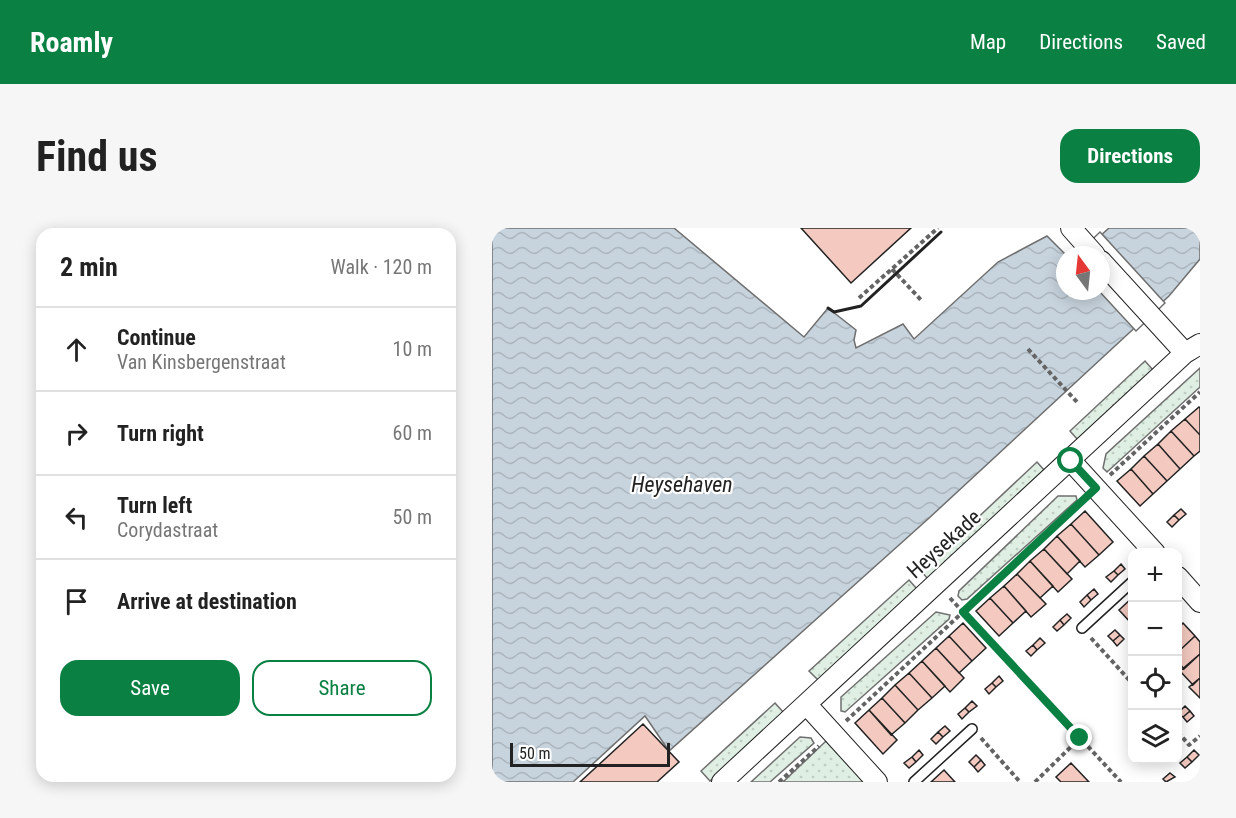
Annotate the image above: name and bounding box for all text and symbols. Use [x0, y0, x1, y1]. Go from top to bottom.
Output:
text: Roamly [30, 26, 113, 59]
text: Map [970, 30, 1006, 54]
text: Directions [1039, 30, 1123, 54]
text: Saved [1156, 30, 1206, 54]
button: Directions [1060, 129, 1200, 183]
text: Find us [36, 132, 157, 181]
north arrow [1056, 246, 1110, 300]
text: 2 min [60, 252, 118, 282]
text: Walk · 120 m [331, 255, 432, 279]
text: Continue [117, 325, 196, 350]
icon: ahead [60, 333, 93, 366]
text: 10 m [393, 337, 432, 361]
text: Van Kinsbergenstraat [117, 350, 286, 374]
icon: right [60, 417, 93, 450]
text: Turn right [117, 421, 204, 446]
text: 60 m [393, 421, 432, 445]
route start [1057, 447, 1083, 473]
water label: Heysehaven [631, 472, 733, 497]
text: Turn left [117, 493, 192, 518]
icon: left [60, 501, 93, 534]
text: 50 m [393, 505, 432, 529]
street label: Heysekade [902, 505, 986, 583]
text: Corydastraat [117, 518, 218, 542]
map controls [1128, 548, 1182, 764]
button: + [1128, 548, 1182, 602]
icon: arrive [60, 585, 93, 618]
text: Arrive at destination [117, 589, 297, 614]
button: − [1128, 602, 1182, 656]
button: locate [1128, 656, 1182, 710]
button: Save [60, 660, 240, 716]
button: Share [252, 660, 432, 716]
button: layers [1128, 710, 1182, 764]
route end [1066, 724, 1092, 750]
scale bar [510, 740, 670, 768]
text: 50 m [519, 744, 551, 763]

